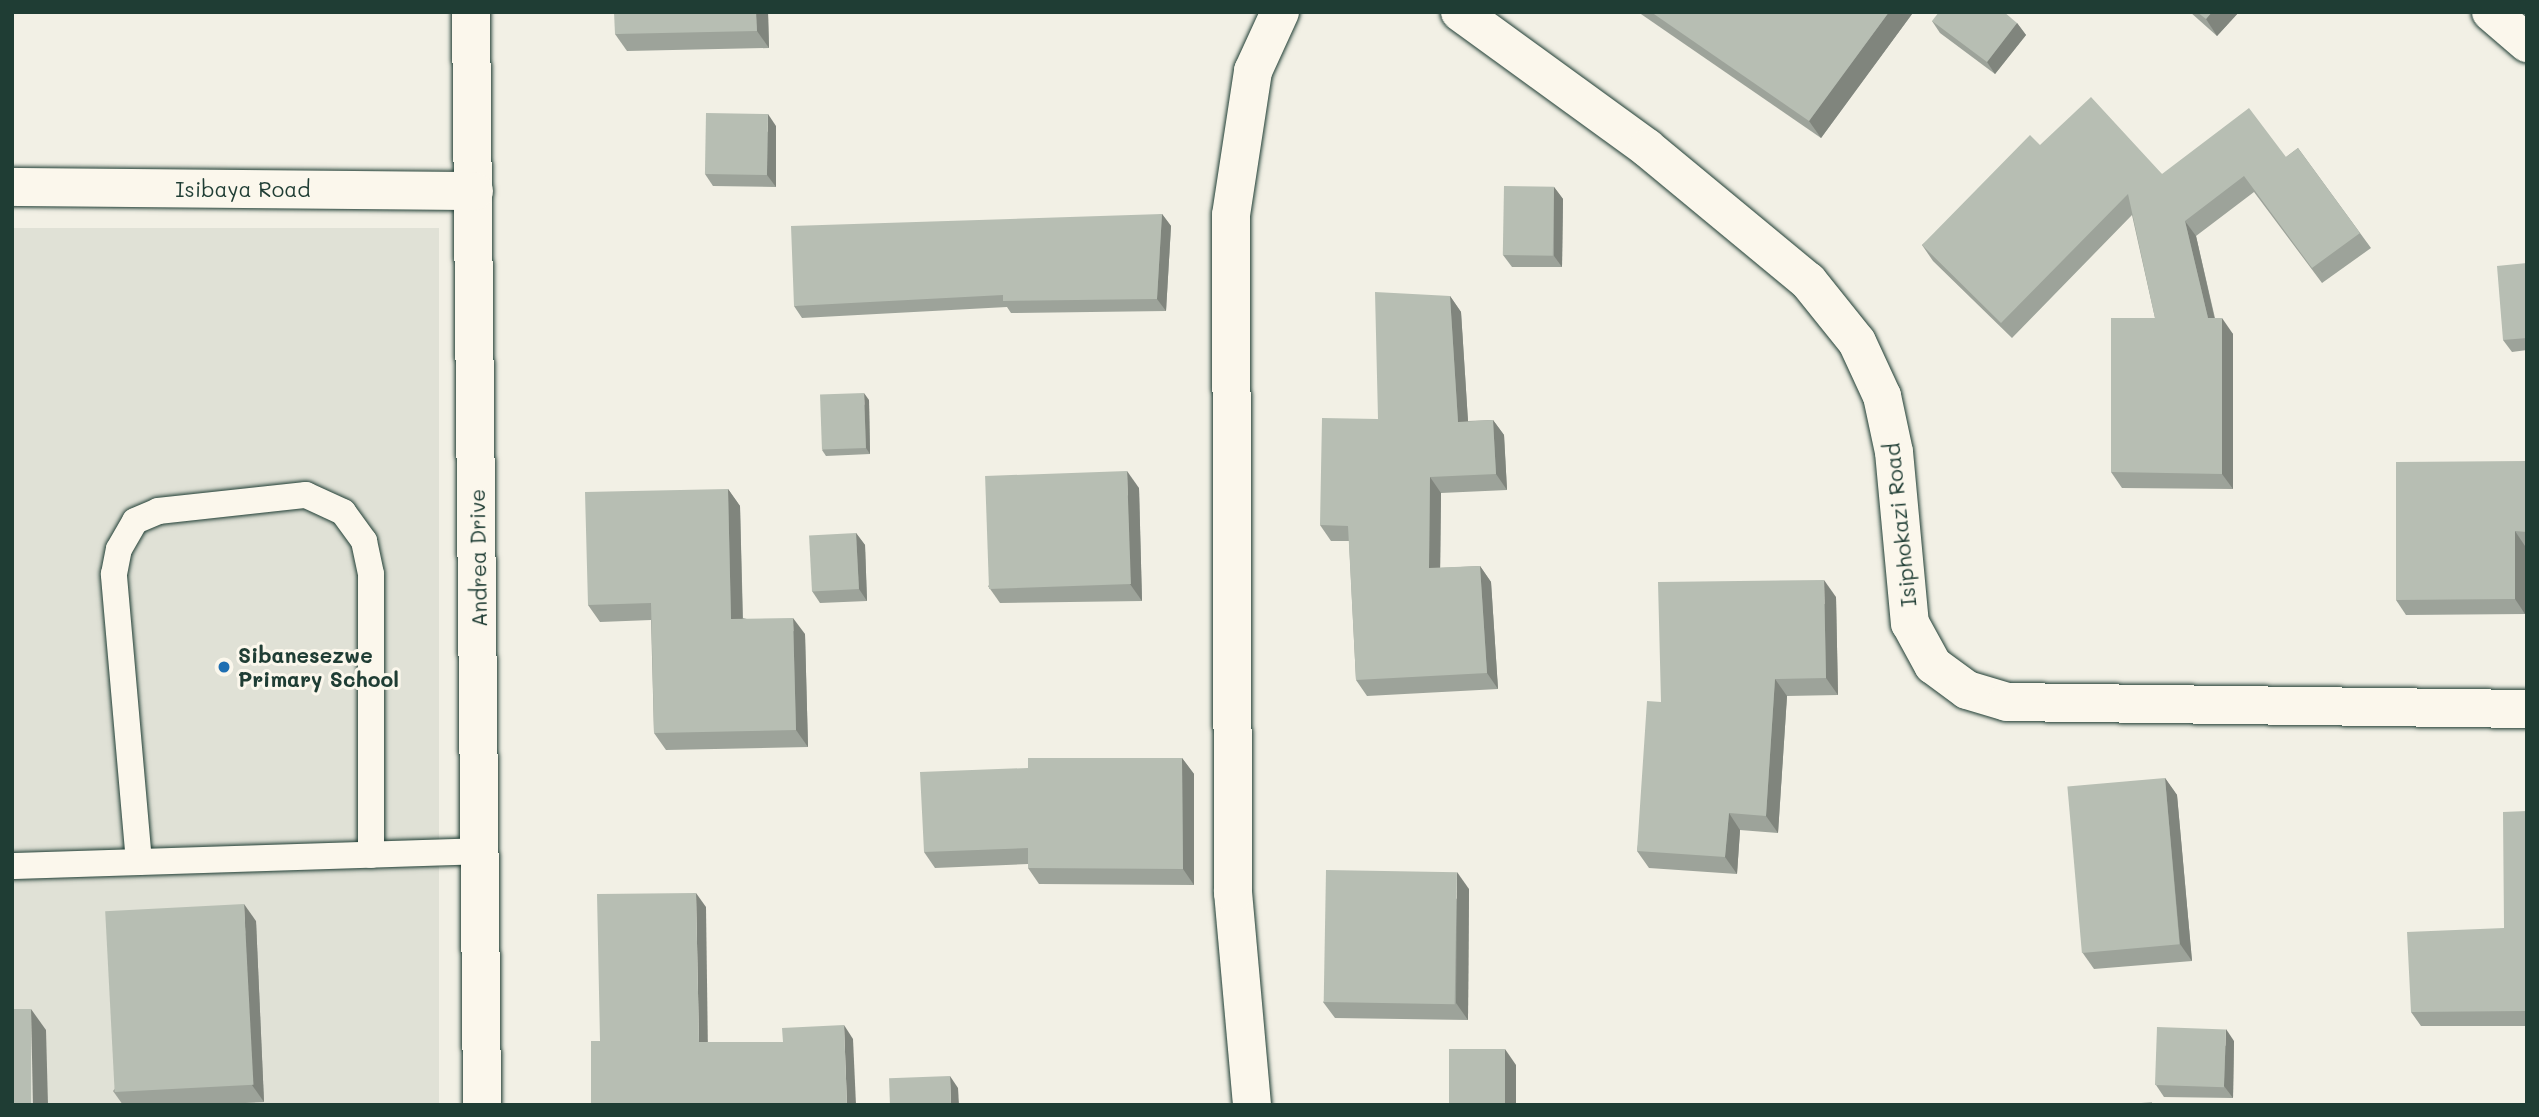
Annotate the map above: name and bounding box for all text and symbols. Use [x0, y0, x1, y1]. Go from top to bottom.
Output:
street label: Isibaya Road [175, 176, 311, 202]
street label: Isiphokazi Road [1879, 442, 1921, 608]
street label: Andrea Drive [464, 489, 492, 627]
place label: Sibanesezwe Primary School [238, 642, 399, 692]
marker: Sibanesezwe Primary School [216, 659, 232, 675]

